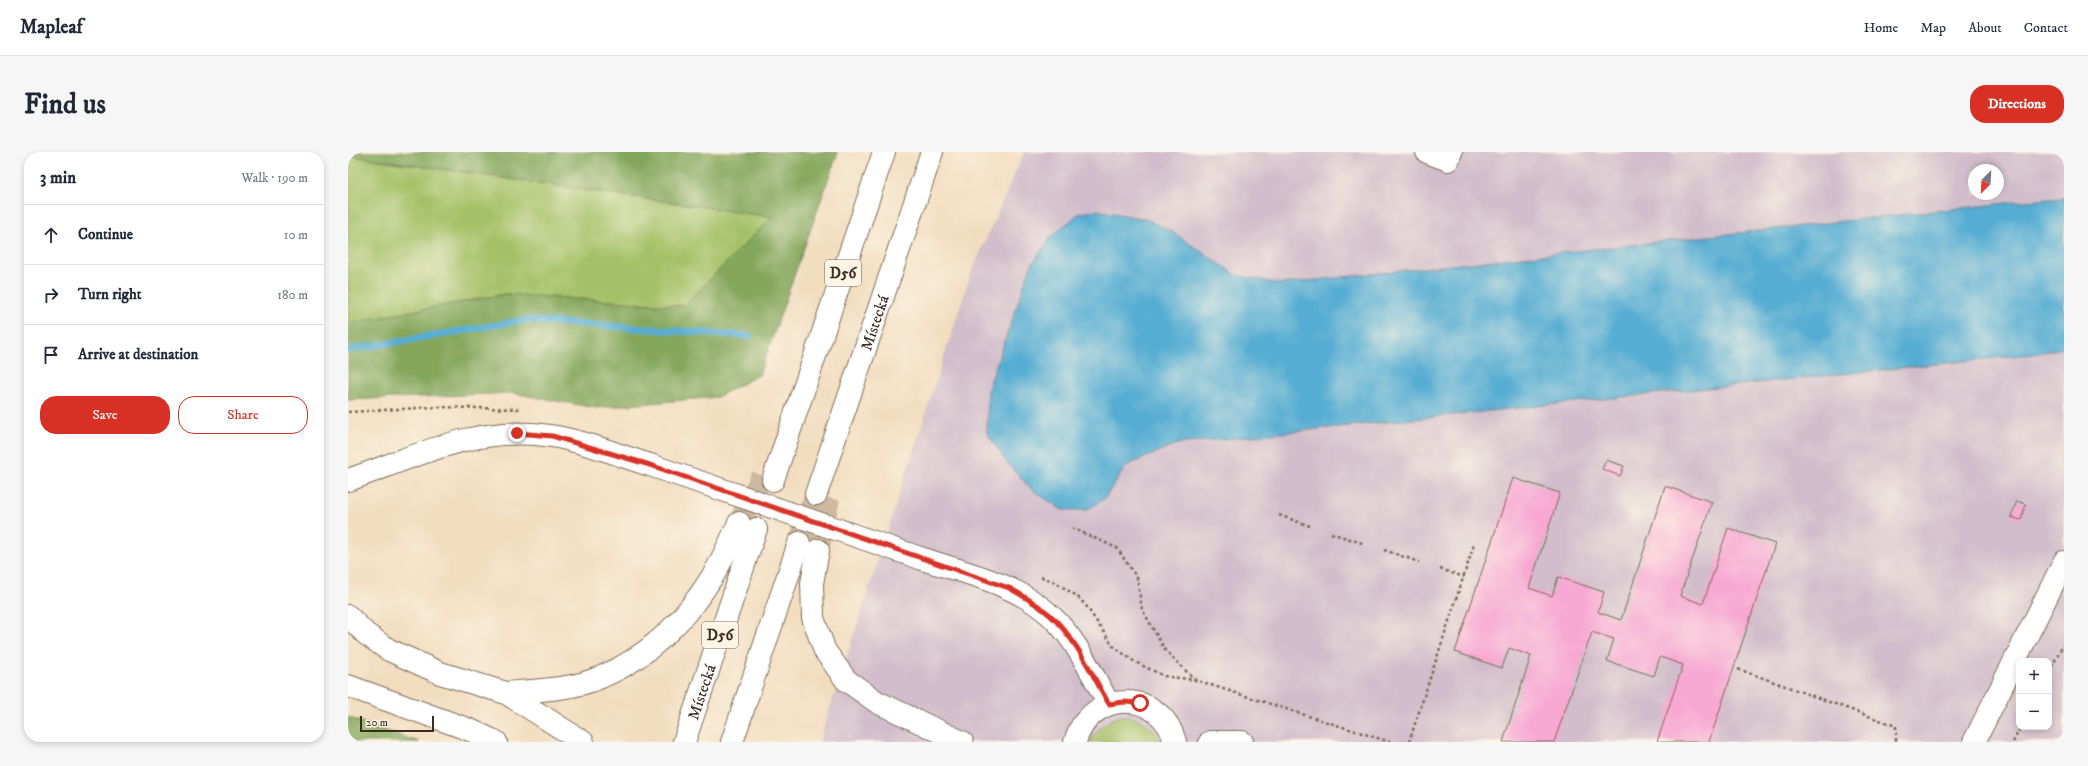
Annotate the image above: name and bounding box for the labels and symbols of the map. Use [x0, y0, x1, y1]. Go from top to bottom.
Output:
north arrow [1968, 164, 2004, 200]
road number: D56 [825, 260, 861, 286]
street label: Místecká [856, 292, 894, 353]
route end [508, 424, 526, 442]
road number: D56 [702, 622, 738, 648]
street label: Místecká [683, 661, 721, 723]
route start [1131, 694, 1149, 712]
scale bar [360, 714, 434, 733]

